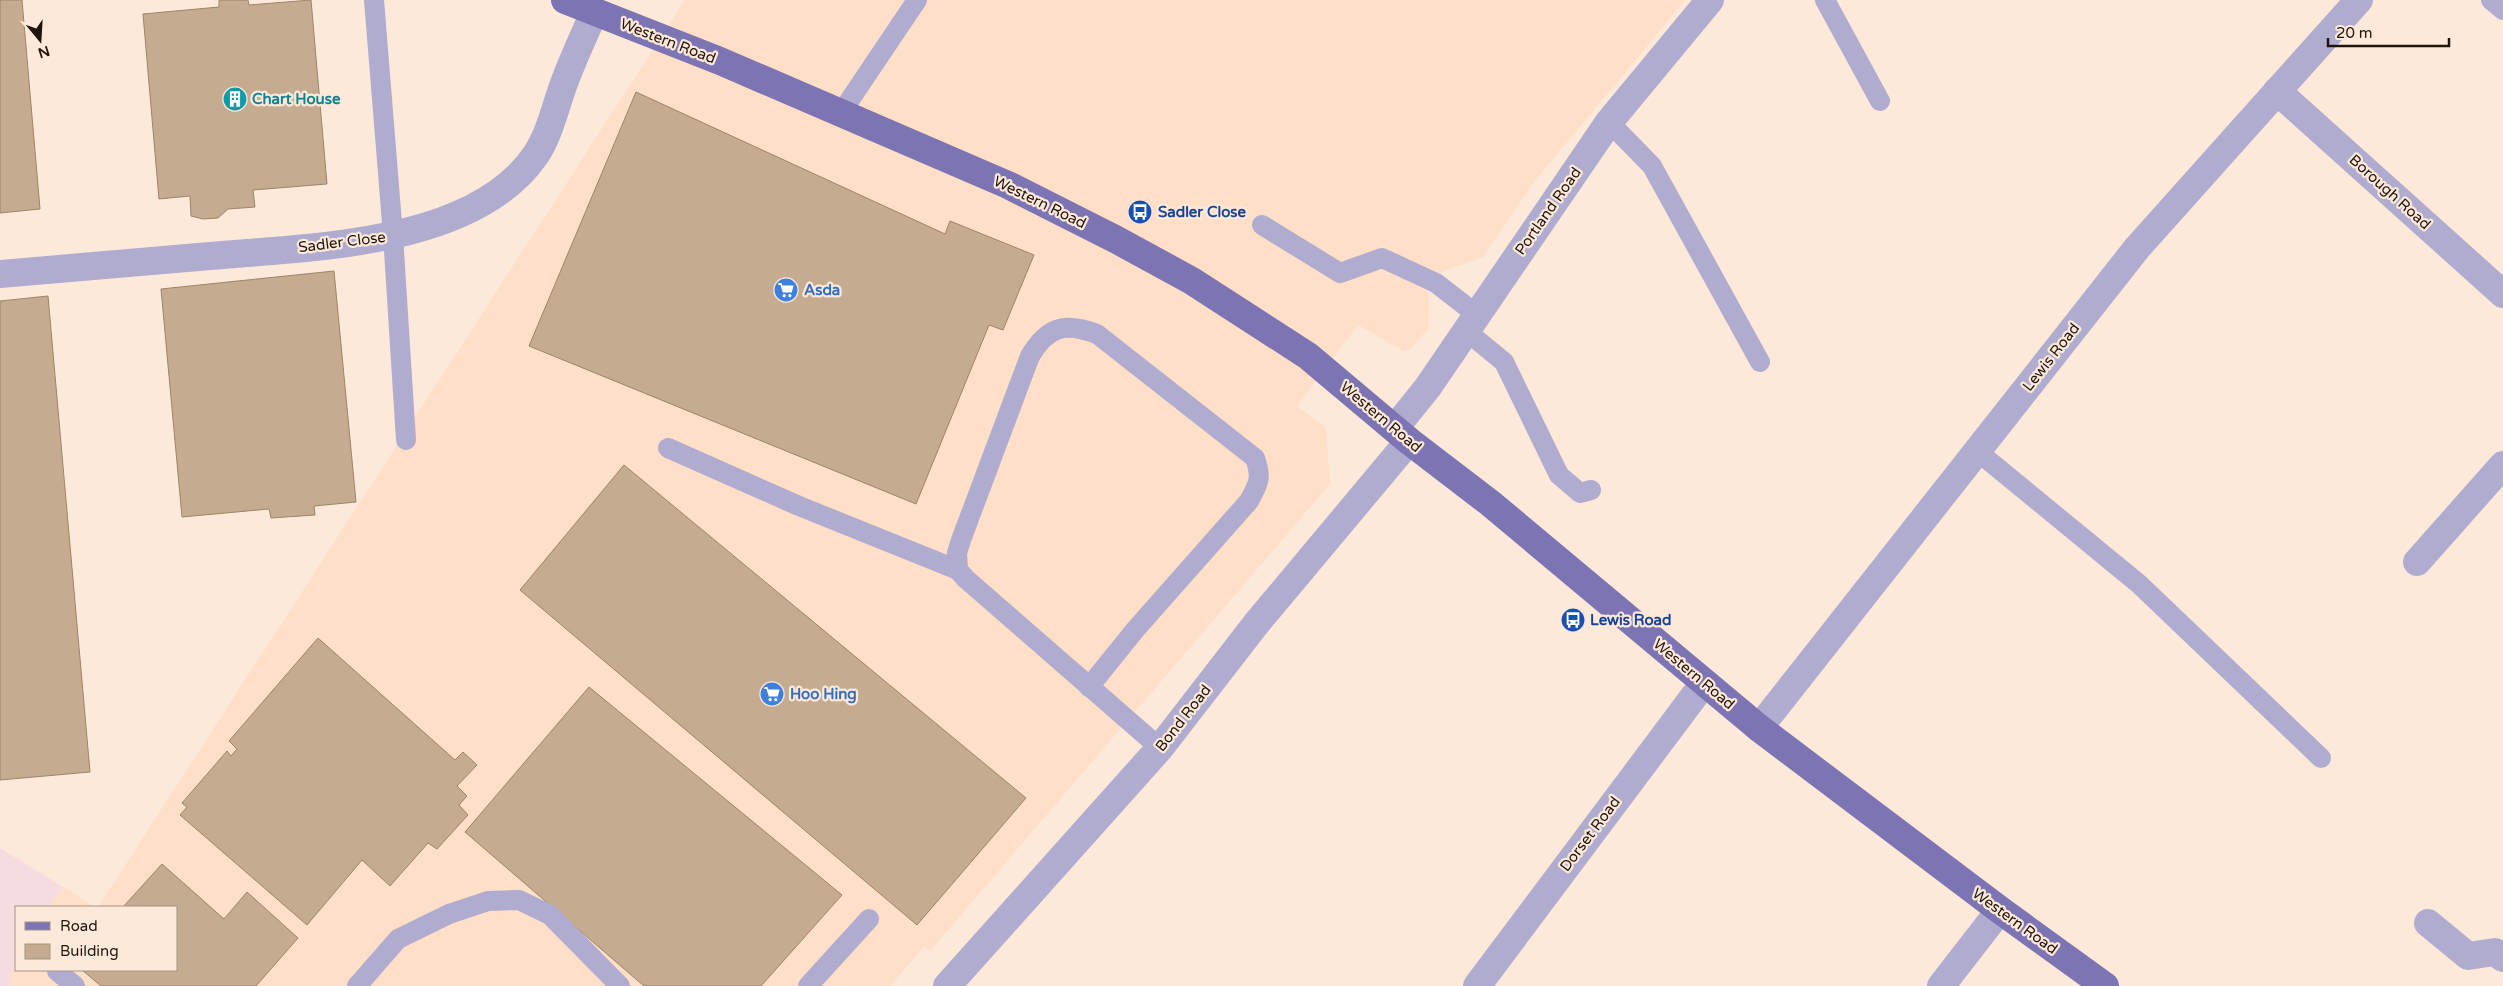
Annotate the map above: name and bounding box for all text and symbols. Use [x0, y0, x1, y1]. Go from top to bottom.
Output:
north arrow [15, 15, 65, 65]
street label: Western Road [618, 15, 718, 67]
scale bar [2328, 15, 2449, 47]
text: 20 m [2336, 24, 2373, 42]
text: N [36, 42, 52, 62]
building icon: Chart House [222, 86, 248, 112]
place label: Chart House [252, 90, 341, 108]
street label: Borough Road [2346, 151, 2434, 233]
street label: Portland Road [1511, 164, 1585, 258]
street label: Western Road [991, 172, 1089, 232]
bus stop icon: Sadler Close [1127, 199, 1153, 225]
place label: Sadler Close [1158, 203, 1246, 221]
street label: Sadler Close [297, 228, 387, 256]
supermarket icon: Asda [773, 277, 799, 303]
place label: Asda [804, 281, 840, 299]
street label: Lewis Road [2019, 319, 2083, 395]
street label: Western Road [1337, 378, 1425, 456]
bus stop icon: Lewis Road [1560, 607, 1586, 633]
place label: Lewis Road [1590, 611, 1671, 629]
street label: Western Road [1650, 635, 1738, 713]
supermarket icon: Hoo Hing [759, 681, 785, 707]
street label: Bond Road [1151, 681, 1215, 755]
place label: Hoo Hing [790, 685, 857, 704]
street label: Dorset Road [1556, 793, 1624, 875]
street label: Western Road [1969, 884, 2061, 958]
legend [15, 906, 178, 971]
text: Road [60, 917, 98, 935]
text: Building [60, 942, 119, 960]

